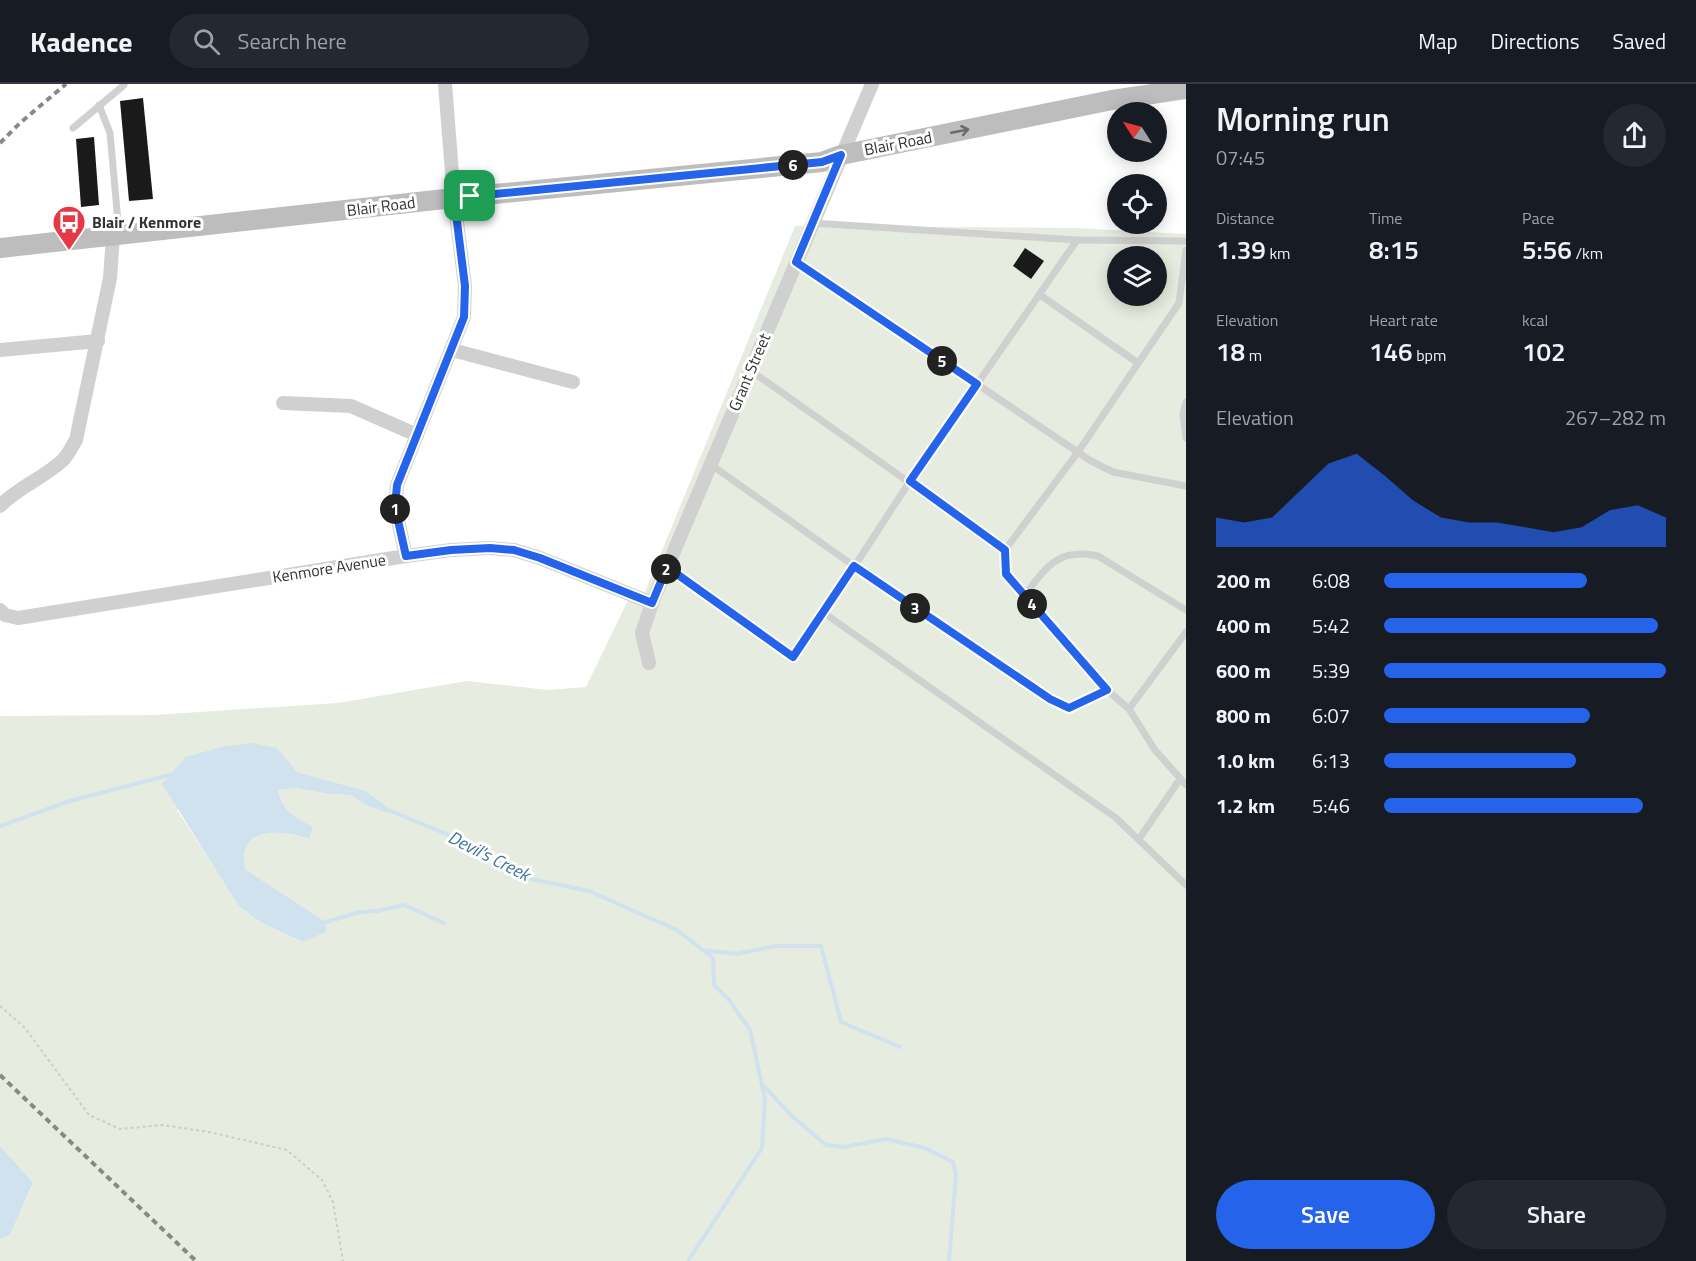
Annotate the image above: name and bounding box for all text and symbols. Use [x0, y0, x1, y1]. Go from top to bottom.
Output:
search box [169, 14, 589, 68]
text: Kadence [30, 20, 133, 63]
text: Search here [238, 24, 347, 58]
icon: search [190, 25, 223, 58]
text: Map [1418, 25, 1458, 57]
text: Directions [1491, 25, 1580, 57]
text: Saved [1613, 25, 1666, 57]
text: Morning run [1216, 94, 1390, 144]
north arrow [1107, 102, 1167, 162]
map controls [1107, 102, 1167, 306]
button: share [1603, 104, 1666, 167]
street label: Blair Road [862, 125, 934, 161]
one-way arrow [950, 125, 969, 136]
text: 07:45 [1216, 142, 1265, 173]
pin: 6 [778, 150, 808, 180]
text: 6 [789, 153, 797, 177]
pin [444, 170, 495, 221]
button: locate [1107, 174, 1167, 234]
icon: arrive [453, 179, 486, 212]
street label: Blair Road [345, 190, 417, 222]
bus stop icon: Blair / Kenmore [51, 204, 87, 251]
text: Distance [1216, 206, 1274, 230]
text: Time [1369, 206, 1402, 230]
text: Pace [1522, 206, 1554, 230]
place label: Blair / Kenmore [92, 210, 201, 234]
text: 1.39 [1216, 230, 1266, 269]
text: 8:15 [1369, 230, 1419, 269]
text: 5:56 [1522, 230, 1572, 269]
text: km [1266, 241, 1290, 265]
text: /km [1572, 241, 1603, 265]
button: layers [1107, 246, 1167, 306]
text: Elevation [1216, 308, 1278, 332]
text: Heart rate [1369, 308, 1438, 332]
text: kcal [1522, 308, 1548, 332]
street label: Grant Street [722, 329, 776, 415]
text: 18 [1216, 332, 1245, 371]
text: 146 [1369, 332, 1413, 371]
text: 102 [1522, 332, 1566, 371]
text: m [1245, 343, 1262, 367]
text: bpm [1413, 343, 1446, 367]
pin: 5 [927, 346, 957, 376]
text: 5 [938, 349, 946, 373]
text: Elevation [1216, 402, 1294, 433]
text: 267–282 m [1565, 402, 1666, 433]
pin: 1 [380, 494, 410, 524]
text: 1 [391, 497, 399, 521]
street label: Kenmore Avenue [271, 547, 387, 589]
pin: 2 [651, 554, 681, 584]
text: 2 [662, 557, 670, 581]
text: 200 m [1216, 565, 1271, 596]
text: 6:08 [1312, 565, 1350, 596]
pin: 4 [1017, 589, 1047, 619]
text: 4 [1028, 592, 1036, 616]
pin: 3 [900, 593, 930, 623]
text: 3 [911, 596, 919, 620]
text: 400 m [1216, 610, 1271, 641]
text: 5:42 [1312, 610, 1350, 641]
text: 600 m [1216, 655, 1271, 686]
text: 5:39 [1312, 655, 1350, 686]
text: 800 m [1216, 700, 1271, 731]
text: 6:07 [1312, 700, 1350, 731]
text: 1.0 km [1216, 745, 1275, 776]
text: 6:13 [1312, 745, 1350, 776]
text: 1.2 km [1216, 790, 1275, 821]
text: 5:46 [1312, 790, 1350, 821]
water label: Devil's Creek [444, 823, 537, 889]
button: Save [1216, 1180, 1435, 1249]
button: Share [1447, 1180, 1666, 1249]

